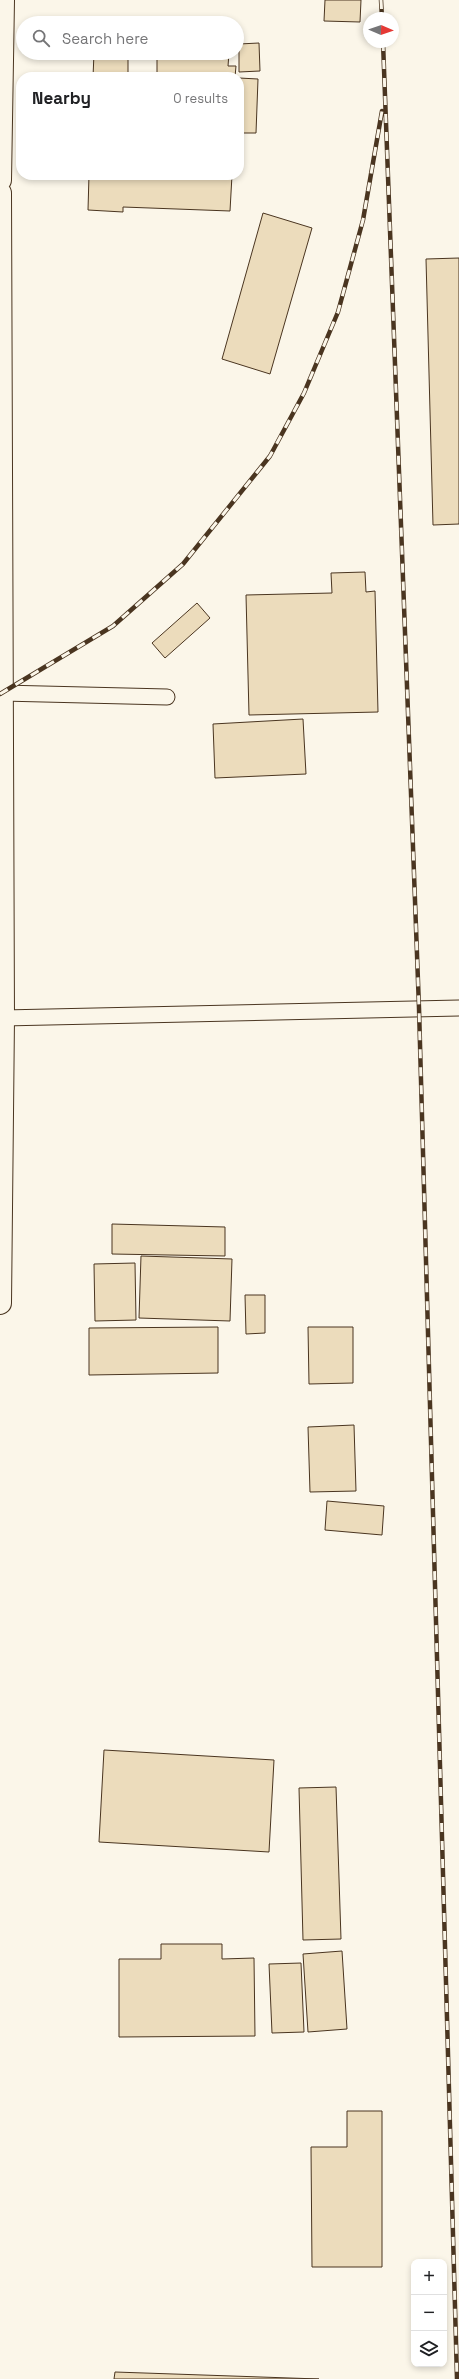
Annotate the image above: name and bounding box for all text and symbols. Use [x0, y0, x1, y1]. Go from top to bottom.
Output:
north arrow [363, 12, 399, 48]
search box [16, 16, 244, 60]
icon: search [30, 27, 52, 49]
text: Search here [62, 29, 148, 48]
text: Nearby [32, 87, 91, 109]
text: 0 results [173, 90, 228, 107]
map controls [411, 2259, 447, 2367]
button: + [411, 2259, 447, 2295]
button: − [411, 2295, 447, 2331]
button: layers [411, 2331, 447, 2367]

